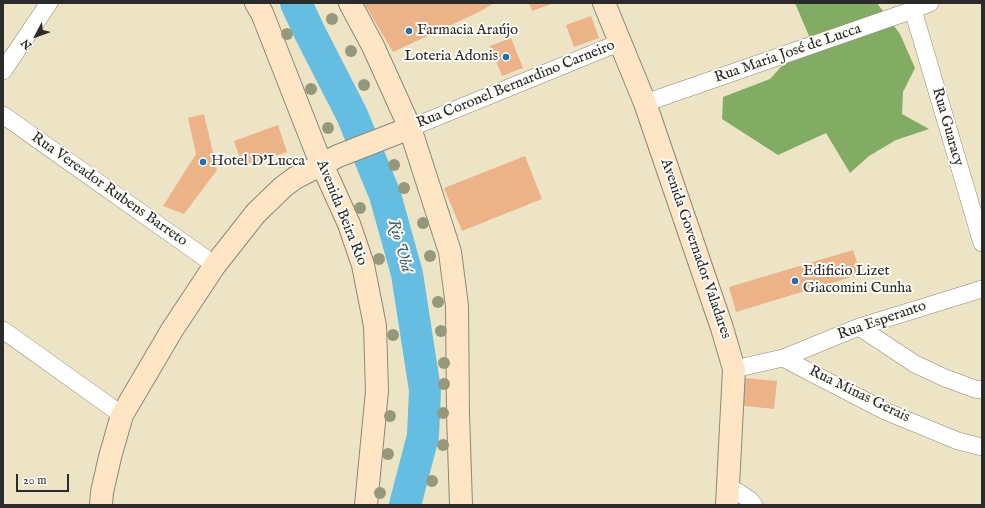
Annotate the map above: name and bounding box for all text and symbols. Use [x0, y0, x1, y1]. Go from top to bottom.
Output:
north arrow [16, 16, 56, 56]
street label: Rua Maria José de Lucca [712, 20, 864, 88]
place label: Farmacia Araújo [417, 22, 518, 40]
marker: Farmacia Araújo [404, 26, 414, 36]
text: N [19, 36, 35, 52]
street label: Rua Coronel Bernardino Carneiro [414, 37, 618, 133]
place label: Loteria Adonis [404, 48, 498, 66]
marker: Loteria Adonis [501, 52, 511, 62]
street label: Rua Guaracy [927, 86, 967, 168]
street label: Rua Vereador Rubens Barreto [27, 129, 191, 251]
place label: Hotel D'Lucca [211, 153, 305, 171]
marker: Hotel D'Lucca [198, 157, 208, 167]
street label: Avenida Governador Valadares [656, 157, 734, 341]
street label: Avenida Beira Rio [312, 158, 370, 268]
water label: Rio Ubá [383, 217, 415, 275]
place label: Edificio Lizet Giacomini Cunha [803, 263, 912, 298]
marker: Edificio Lizet Giacomini Cunha [790, 276, 800, 286]
street label: Rua Esperanto [835, 297, 929, 345]
street label: Rua Minas Gerais [806, 363, 912, 427]
scale bar [18, 466, 71, 492]
text: 20 m [23, 473, 46, 488]

